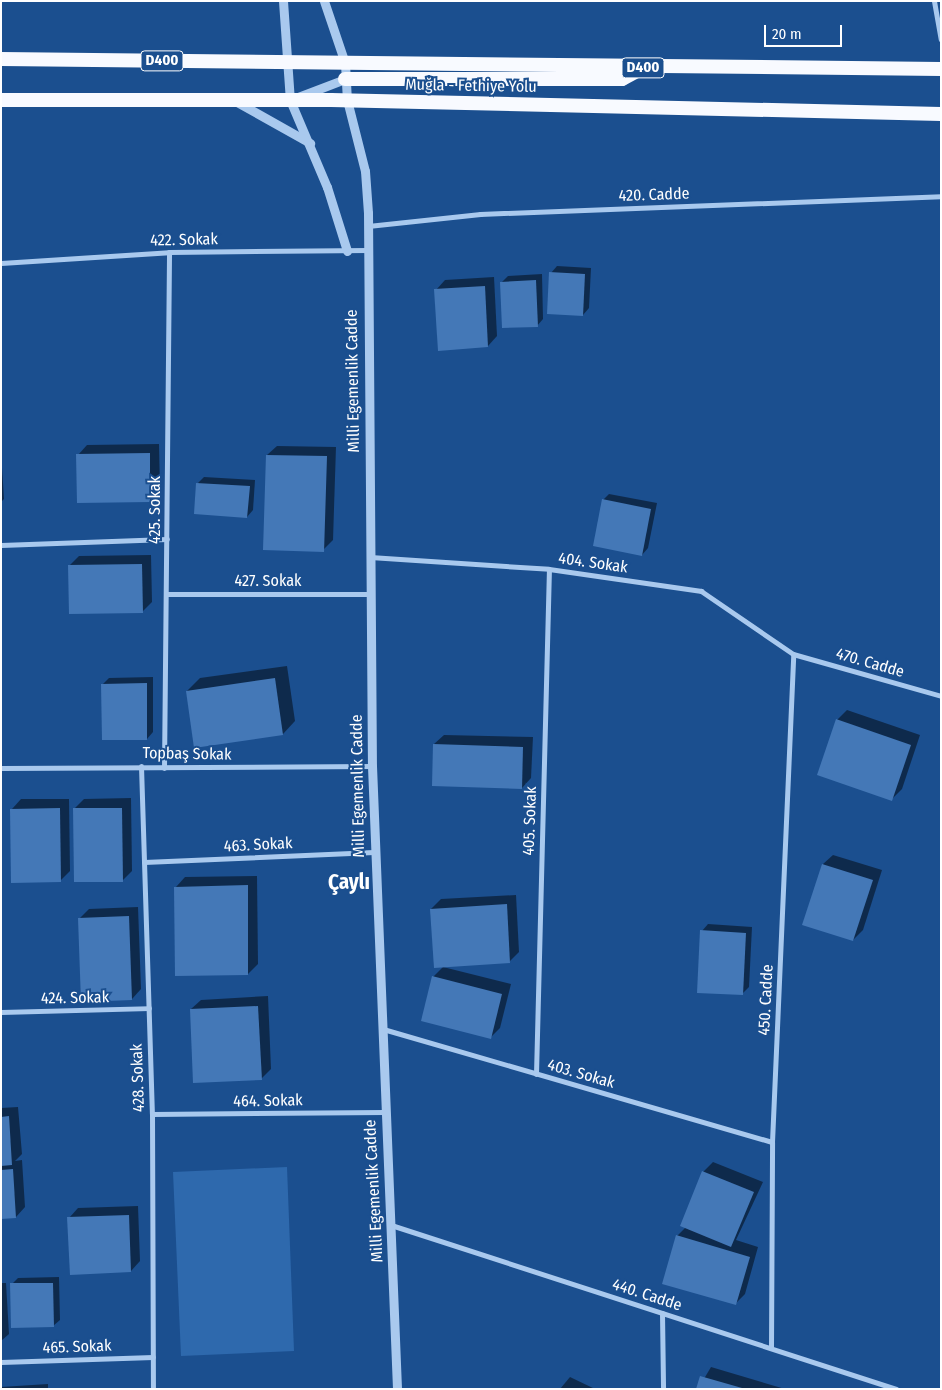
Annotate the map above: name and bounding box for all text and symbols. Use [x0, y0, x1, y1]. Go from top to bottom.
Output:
scale bar [767, 15, 844, 47]
text: 20 m [772, 25, 802, 43]
road number: D400 [140, 48, 184, 74]
road number: D400 [620, 56, 666, 80]
street label: Muğla - Fethiye Yolu [405, 75, 537, 97]
street label: 420. Cadde [618, 184, 690, 206]
street label: 422. Sokak [150, 230, 218, 250]
street label: Milli Egemenlik Cadde [342, 309, 364, 453]
street label: 425. Sokak [145, 476, 165, 544]
street label: 404. Sokak [557, 549, 629, 577]
street label: 427. Sokak [235, 571, 301, 591]
street label: 470. Cadde [834, 644, 906, 682]
street label: Milli Egemenlik Cadde [347, 714, 369, 858]
street label: Topbaş Sokak [142, 744, 232, 764]
street label: 405. Sokak [519, 786, 541, 856]
street label: 463. Sokak [223, 834, 293, 856]
district label: Çaylı [328, 869, 370, 895]
street label: 450. Cadde [755, 964, 777, 1036]
street label: 424. Sokak [41, 988, 109, 1008]
street label: 428. Sokak [127, 1043, 149, 1113]
street label: 403. Sokak [545, 1055, 617, 1093]
street label: 464. Sokak [233, 1091, 303, 1111]
street label: Milli Egemenlik Cadde [361, 1119, 387, 1263]
street label: 440. Cadde [610, 1275, 684, 1315]
street label: 465. Sokak [42, 1336, 112, 1358]

